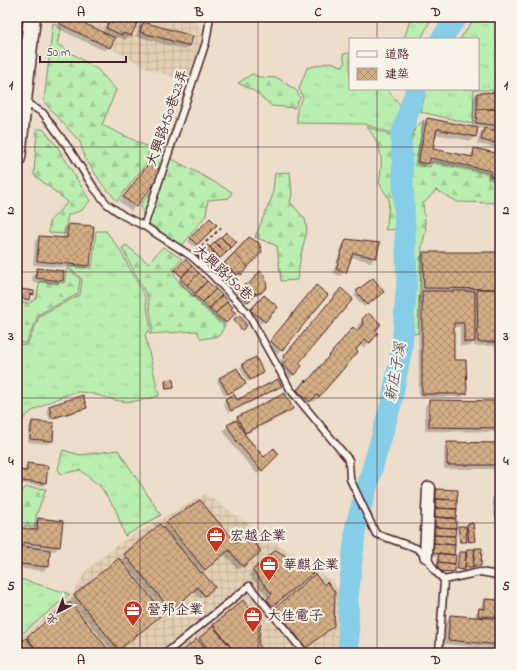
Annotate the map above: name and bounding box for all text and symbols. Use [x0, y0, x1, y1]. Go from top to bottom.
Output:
text: A [77, 3, 85, 22]
text: B [194, 3, 204, 22]
text: C [314, 3, 322, 22]
text: D [430, 3, 441, 22]
scale bar [40, 38, 126, 64]
legend [349, 38, 479, 90]
text: 50 m [46, 44, 70, 62]
text: 道路 [385, 46, 409, 64]
text: 建築 [385, 66, 409, 84]
street label: 大興路150巷23弄 [142, 67, 194, 169]
text: 1 [9, 76, 14, 95]
text: 1 [504, 76, 509, 95]
text: 2 [7, 201, 15, 220]
text: 2 [502, 201, 510, 220]
street label: 大興路150巷 [189, 240, 258, 307]
text: 3 [7, 327, 14, 346]
text: 3 [502, 327, 509, 346]
water label: 新庄子溪 [380, 340, 412, 403]
text: 4 [7, 452, 14, 471]
text: 4 [502, 452, 509, 471]
office icon: 宏越企業 [205, 525, 227, 553]
place label: 宏越企業 [230, 526, 286, 547]
office icon: 華麒企業 [258, 554, 280, 582]
place label: 華麒企業 [283, 555, 339, 576]
text: 5 [7, 577, 15, 596]
text: 5 [502, 577, 510, 596]
north arrow [38, 592, 78, 632]
office icon: 營邦企業 [122, 599, 144, 627]
place label: 營邦企業 [147, 600, 203, 621]
office icon: 大佳電子 [242, 605, 264, 633]
place label: 大佳電子 [267, 606, 323, 627]
text: 北 [43, 609, 61, 628]
text: A [77, 651, 85, 670]
text: B [194, 651, 204, 670]
text: C [314, 651, 322, 670]
text: D [430, 651, 441, 670]

